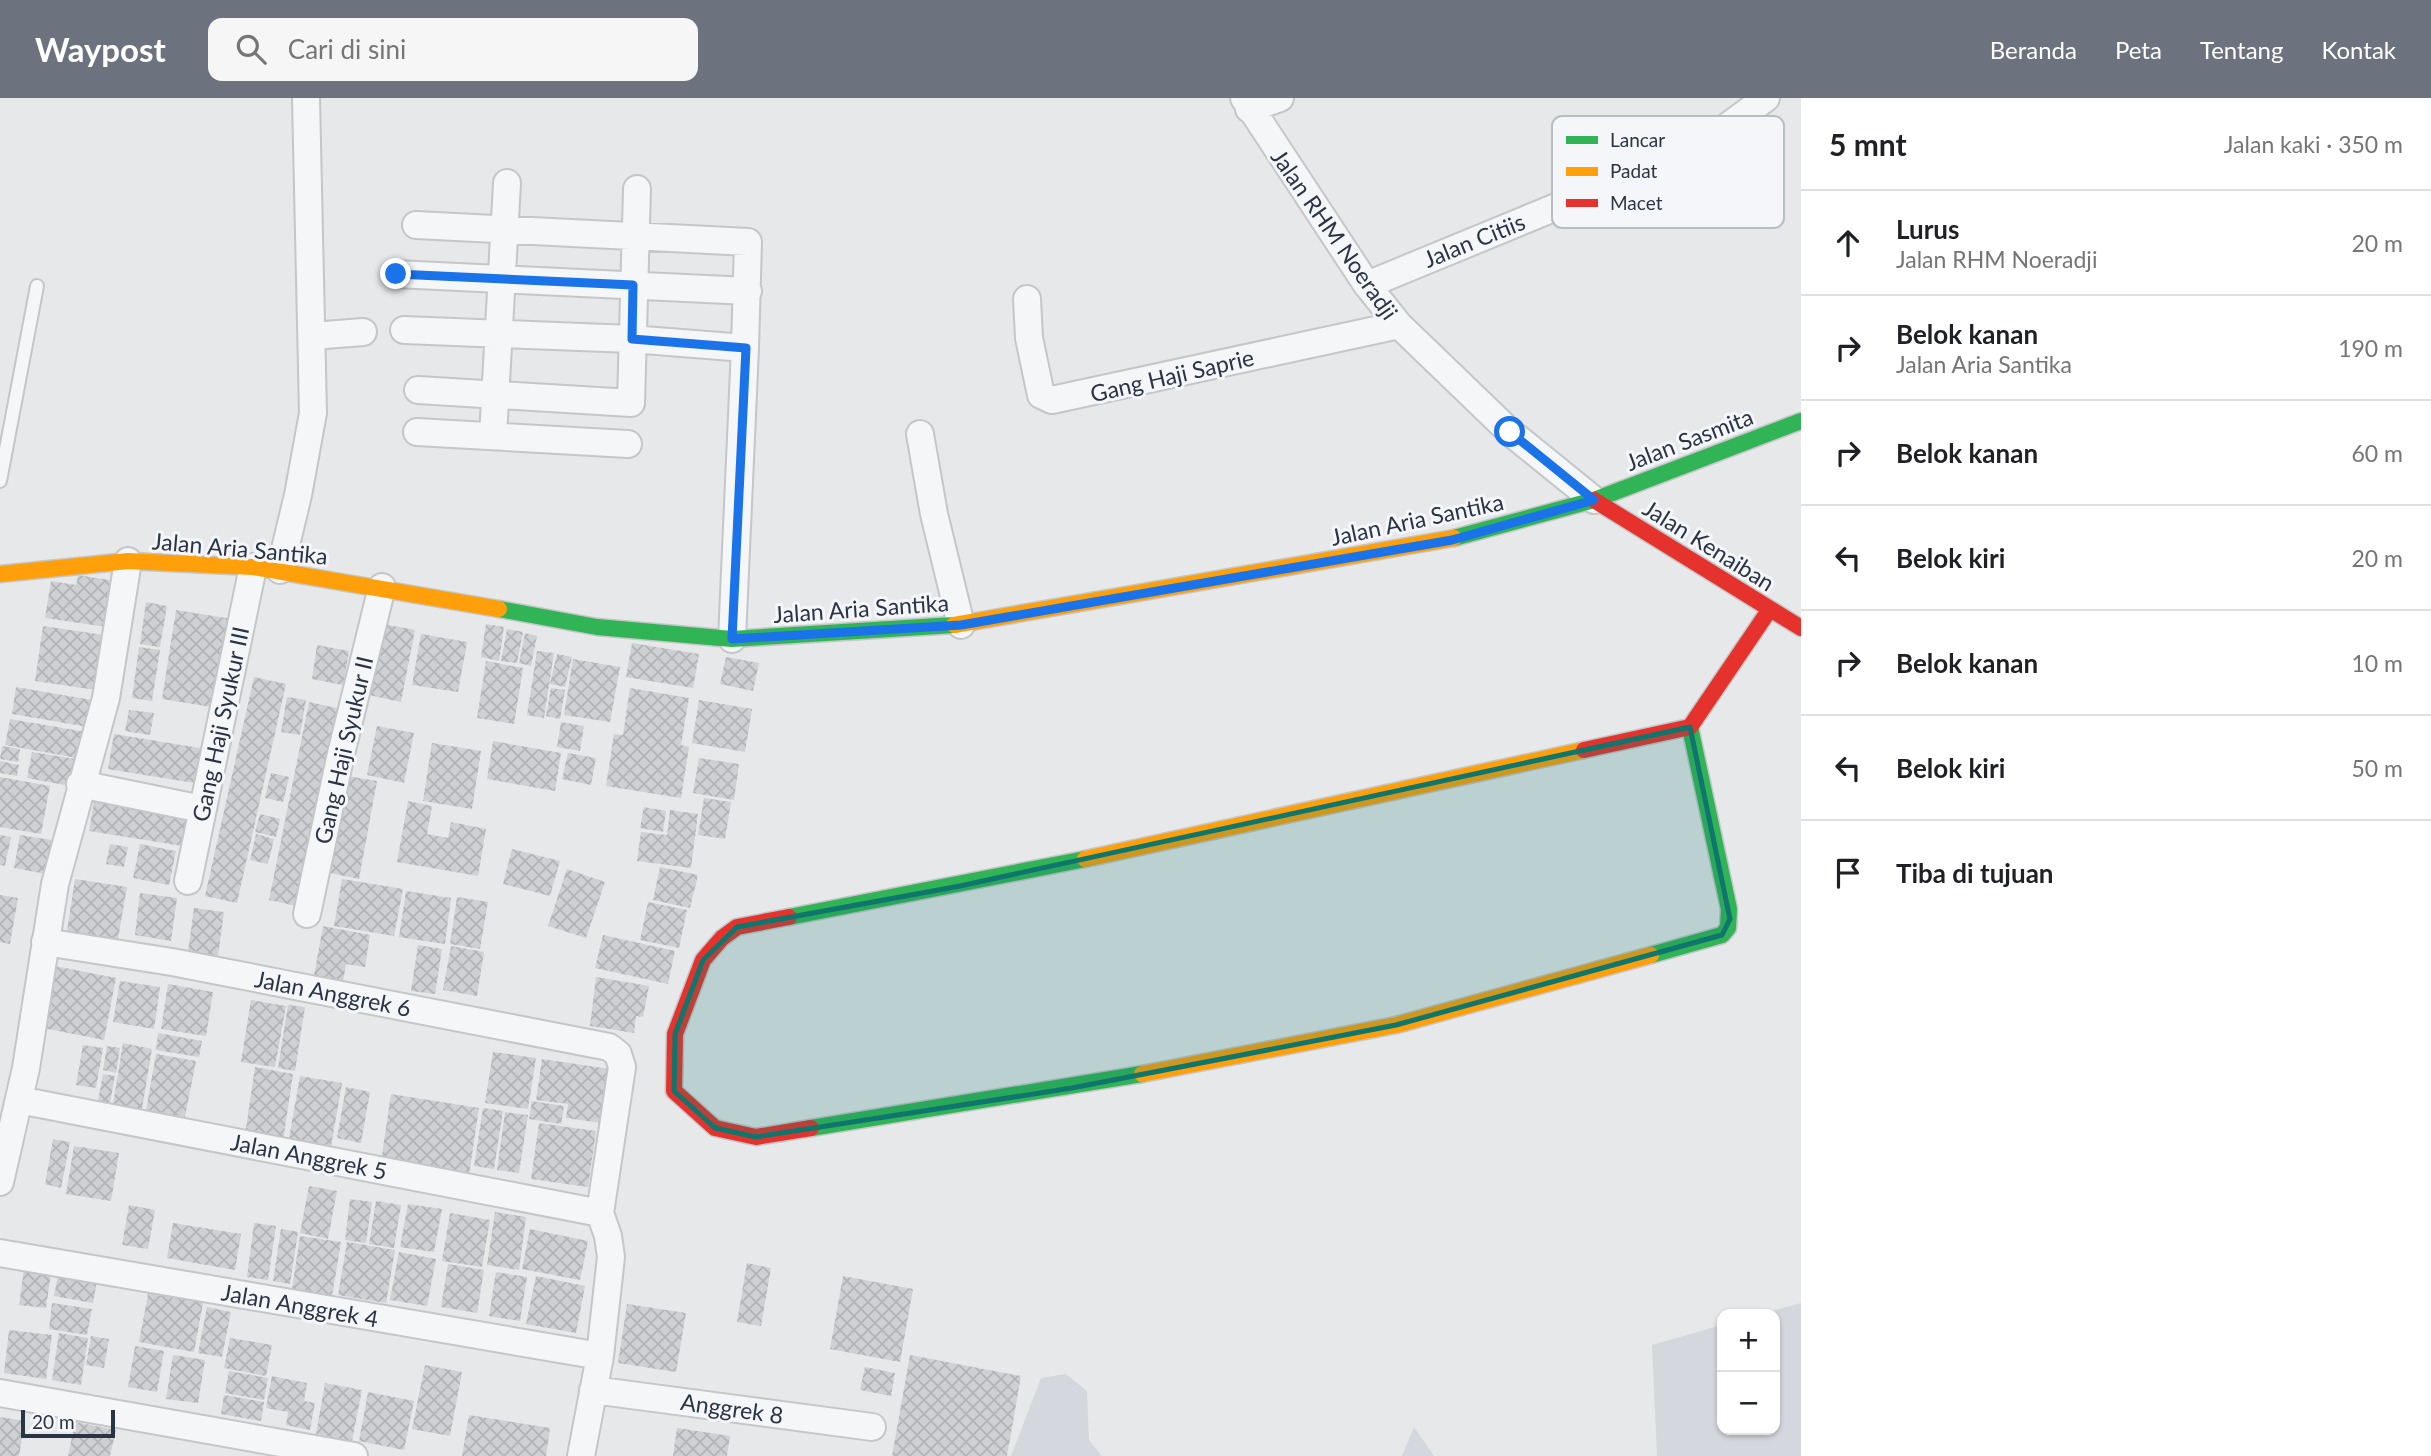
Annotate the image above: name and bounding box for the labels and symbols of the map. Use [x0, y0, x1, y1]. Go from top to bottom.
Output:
legend [1552, 116, 1784, 228]
text: Lancar [1610, 128, 1665, 151]
street label: Jalan RHM Noeradji [1266, 143, 1404, 325]
text: Padat [1610, 159, 1658, 182]
text: Macet [1610, 191, 1663, 214]
street label: Jalan Citiis [1419, 207, 1529, 273]
route end [380, 258, 411, 289]
street label: Gang Haji Saprie [1087, 343, 1257, 407]
street label: Jalan Sasmita [1621, 402, 1757, 476]
route start [1494, 416, 1525, 447]
street label: Jalan Aria Santika [1328, 487, 1506, 551]
street label: Jalan Kenaiban [1638, 493, 1780, 597]
street label: Jalan Aria Santika [151, 526, 329, 570]
street label: Jalan Aria Santika [772, 588, 950, 628]
street label: Gang Haji Syukur III [186, 624, 254, 824]
street label: Gang Haji Syukur II [308, 653, 378, 847]
street label: Jalan Anggrek 6 [252, 964, 414, 1022]
street label: Jalan Anggrek 5 [228, 1127, 390, 1185]
street label: Jalan Anggrek 4 [219, 1277, 381, 1333]
street label: Anggrek 8 [679, 1387, 785, 1429]
scale bar [21, 1407, 116, 1439]

